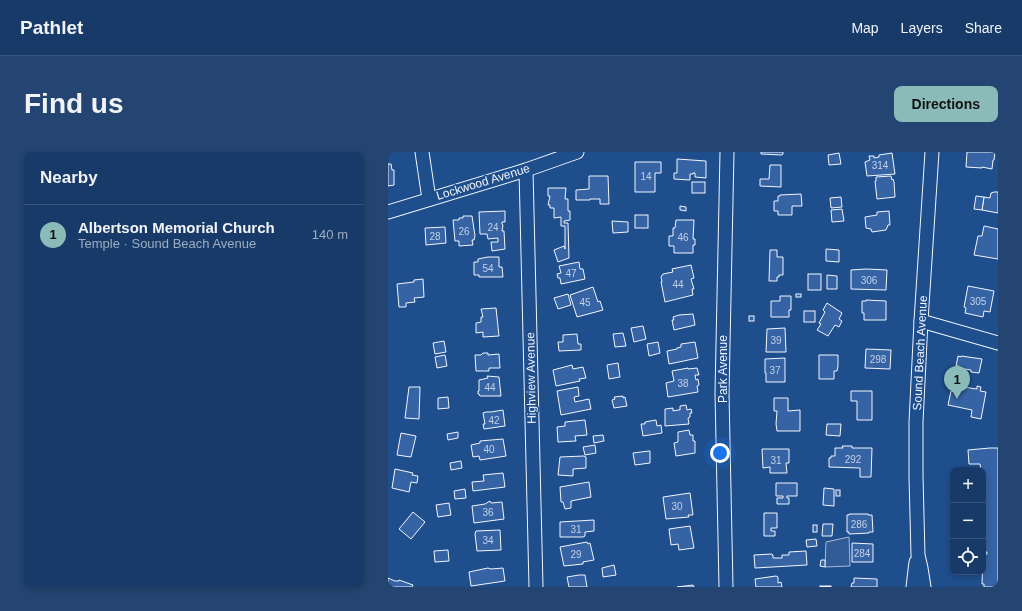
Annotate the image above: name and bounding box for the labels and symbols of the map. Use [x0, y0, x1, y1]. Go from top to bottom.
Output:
house number: 314 [872, 160, 889, 171]
street label: Lockwood Avenue [434, 161, 532, 203]
house number: 14 [640, 171, 652, 182]
house number: 24 [487, 222, 499, 233]
house number: 26 [458, 226, 470, 237]
house number: 28 [429, 231, 441, 242]
house number: 46 [677, 232, 689, 243]
house number: 54 [482, 263, 494, 274]
house number: 47 [565, 268, 577, 279]
house number: 306 [861, 275, 878, 286]
house number: 44 [672, 279, 684, 290]
street label: Sound Beach Avenue [910, 295, 930, 411]
house number: 305 [970, 296, 987, 307]
house number: 45 [579, 297, 591, 308]
street label: Highview Avenue [523, 332, 539, 424]
street label: Park Avenue [716, 335, 730, 403]
house number: 39 [770, 335, 782, 346]
house number: 298 [870, 354, 887, 365]
house number: 37 [769, 365, 781, 376]
pin: 1 [944, 366, 970, 399]
house number: 38 [677, 378, 689, 389]
house number: 44 [484, 382, 496, 393]
house number: 42 [488, 415, 500, 426]
your location [710, 443, 730, 463]
house number: 40 [483, 444, 495, 455]
house number: 292 [845, 454, 862, 465]
house number: 31 [770, 455, 782, 466]
house number: 30 [671, 501, 683, 512]
house number: 36 [482, 507, 494, 518]
house number: 286 [851, 519, 868, 530]
house number: 31 [570, 524, 582, 535]
house number: 34 [482, 535, 494, 546]
house number: 284 [854, 548, 871, 559]
house number: 29 [570, 549, 582, 560]

